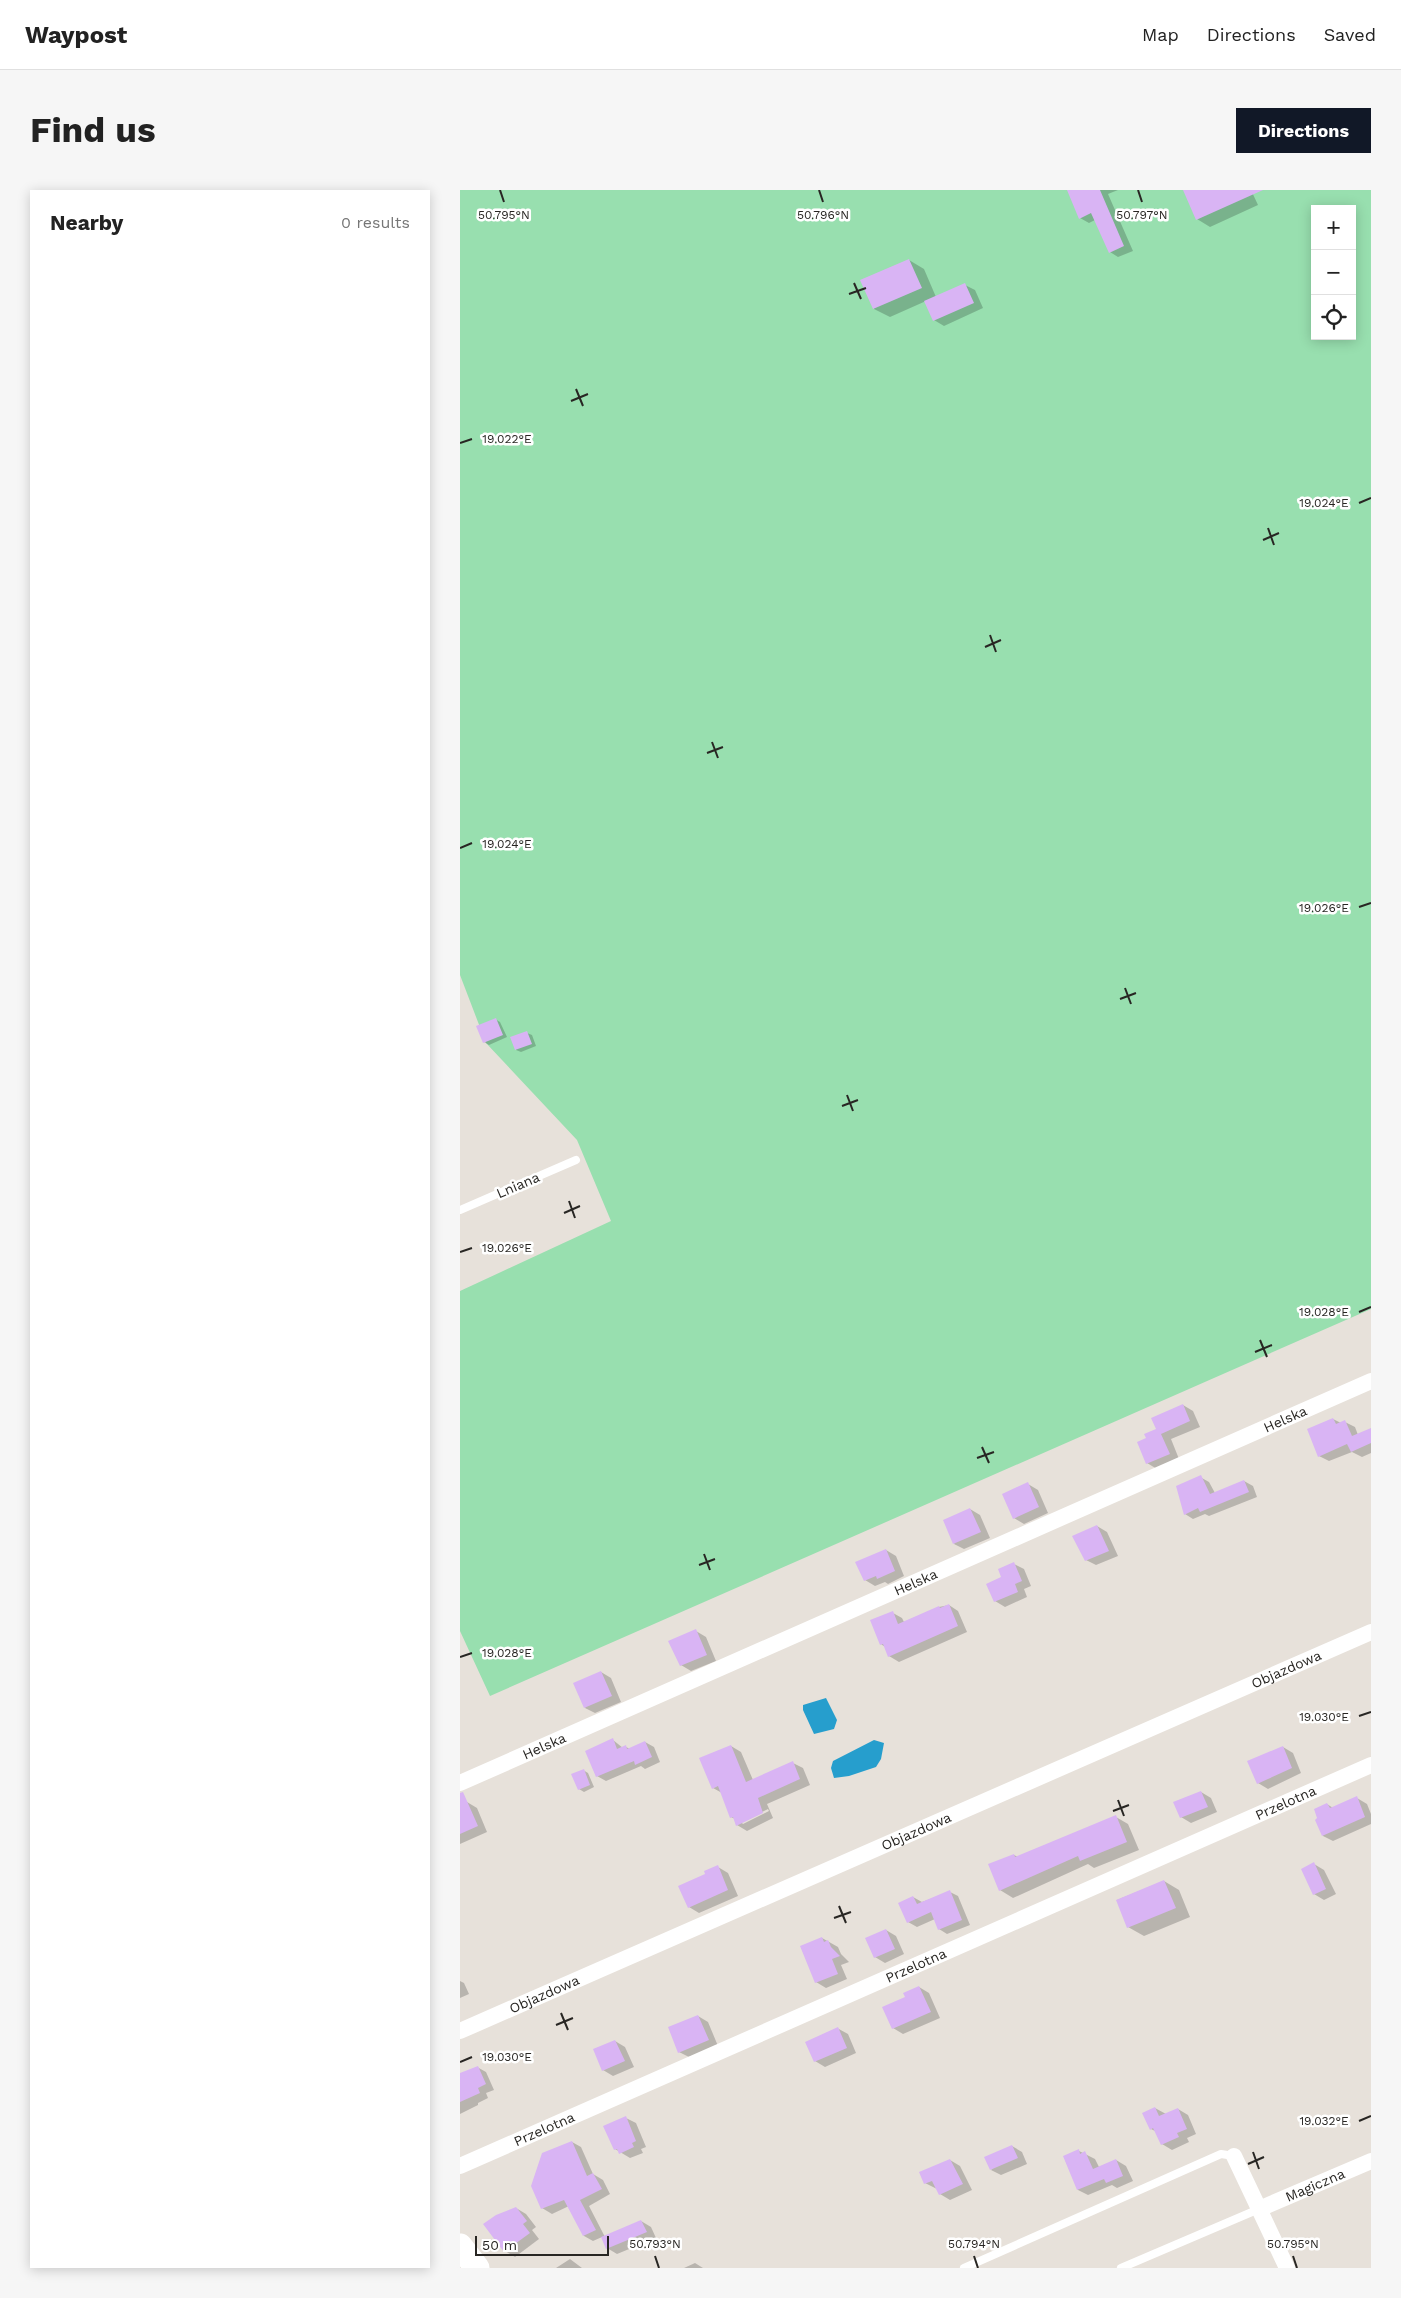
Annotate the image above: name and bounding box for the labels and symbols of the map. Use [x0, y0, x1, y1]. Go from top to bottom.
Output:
text: 50.795°N [478, 208, 530, 222]
text: 50.796°N [797, 208, 849, 222]
text: 50.797°N [1116, 208, 1168, 222]
text: 19.022°E [482, 432, 532, 446]
text: 19.024°E [1299, 496, 1349, 510]
text: 19.024°E [482, 837, 532, 851]
text: 19.026°E [1299, 901, 1349, 915]
street label: Lniana [494, 1169, 542, 1201]
text: 19.026°E [482, 1241, 532, 1255]
text: 19.028°E [1299, 1305, 1349, 1319]
street label: Helska [1261, 1402, 1309, 1435]
street label: Helska [891, 1565, 940, 1598]
text: 19.028°E [482, 1646, 532, 1660]
street label: Objazdowa [1249, 1647, 1324, 1691]
text: 19.030°E [1299, 1710, 1349, 1724]
street label: Helska [520, 1729, 568, 1762]
street label: Przelotna [1253, 1782, 1318, 1823]
street label: Objazdowa [879, 1809, 954, 1854]
street label: Przelotna [883, 1945, 949, 1986]
street label: Objazdowa [507, 1972, 582, 2016]
text: 19.030°E [482, 2050, 532, 2064]
street label: Przelotna [511, 2109, 577, 2149]
text: 19.032°E [1299, 2114, 1349, 2128]
street label: Magiczna [1283, 2165, 1347, 2205]
scale bar [475, 2233, 609, 2256]
text: 50.793°N [629, 2237, 681, 2251]
text: 50.794°N [948, 2237, 1000, 2251]
text: 50.795°N [1267, 2237, 1319, 2251]

